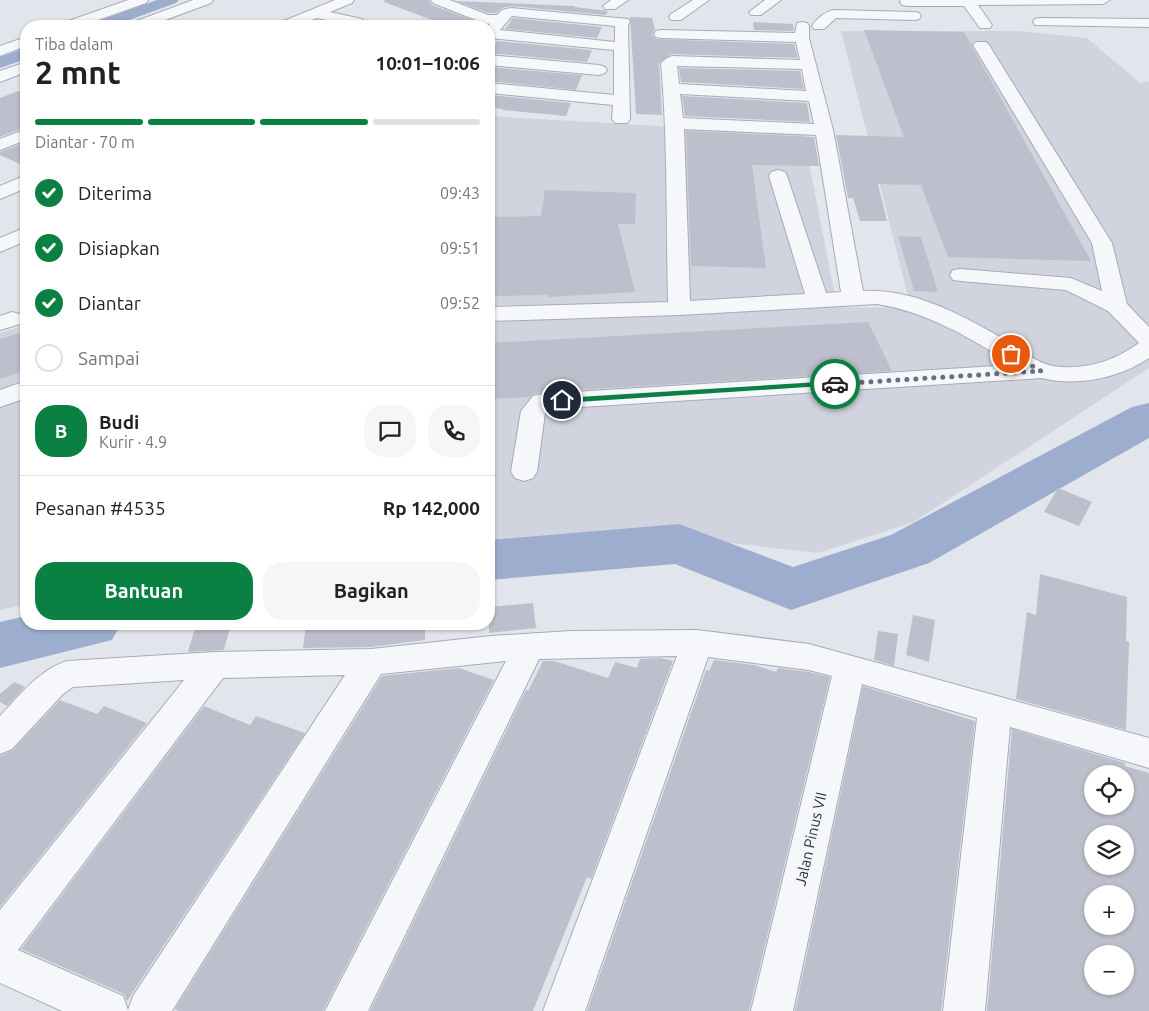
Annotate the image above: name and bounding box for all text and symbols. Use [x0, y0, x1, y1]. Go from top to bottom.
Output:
text: Tiba dalam [35, 35, 113, 53]
text: 10:01–10:06 [375, 52, 480, 74]
text: 2 mnt [35, 54, 121, 90]
text: Diantar · 70 m [35, 133, 135, 151]
icon: check [35, 179, 63, 207]
text: Diterima [78, 182, 152, 204]
text: 09:43 [440, 184, 480, 202]
icon: check [35, 234, 63, 262]
text: Disiapkan [78, 237, 160, 259]
text: 09:51 [440, 239, 480, 257]
icon: check [35, 289, 63, 317]
text: Diantar [78, 292, 141, 314]
text: 09:52 [440, 294, 480, 312]
pin [990, 333, 1032, 375]
icon: bag [997, 340, 1025, 368]
text: Sampai [78, 347, 140, 369]
courier [810, 359, 860, 409]
icon: car [821, 370, 849, 398]
pin [541, 379, 583, 421]
icon: home [548, 386, 576, 414]
button: chat [364, 405, 416, 457]
button: phone [428, 405, 480, 457]
text: Budi [99, 411, 139, 433]
text: B [55, 420, 67, 442]
text: Kurir · 4.9 [99, 433, 167, 451]
text: Pesanan #4535 [35, 497, 166, 519]
text: Rp 142,000 [383, 497, 480, 519]
button: Bantuan [35, 562, 253, 620]
button: Bagikan [263, 562, 480, 620]
map controls [1084, 765, 1134, 995]
button: locate [1084, 765, 1134, 815]
street label: Jalan Pinus VII [791, 790, 830, 887]
button: layers [1084, 825, 1134, 875]
button: + [1084, 885, 1134, 935]
button: − [1084, 945, 1134, 995]

